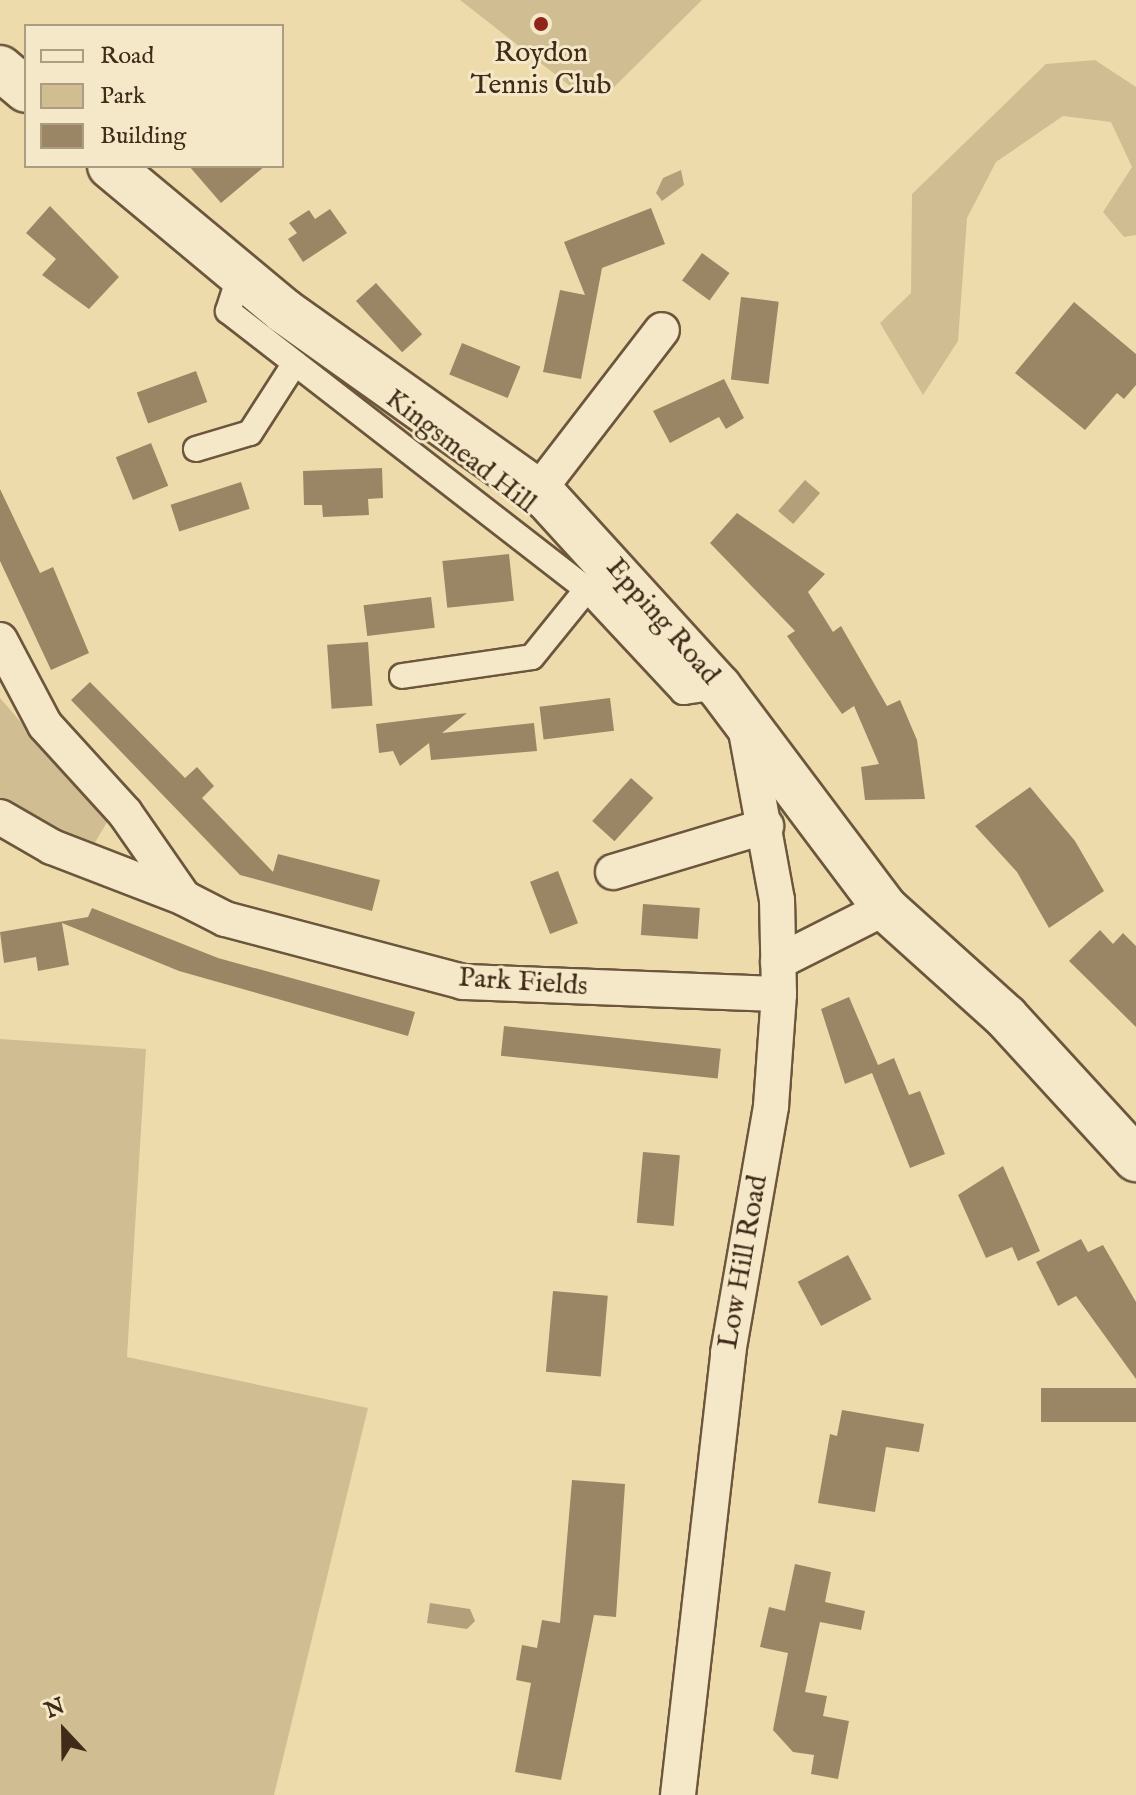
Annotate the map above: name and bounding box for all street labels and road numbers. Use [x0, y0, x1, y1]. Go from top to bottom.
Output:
street label: Kingsmead Hill [378, 383, 542, 521]
street label: Epping Road [598, 552, 726, 692]
street label: Park Fields [457, 962, 589, 1004]
street label: Low Hill Road [712, 1173, 776, 1351]

